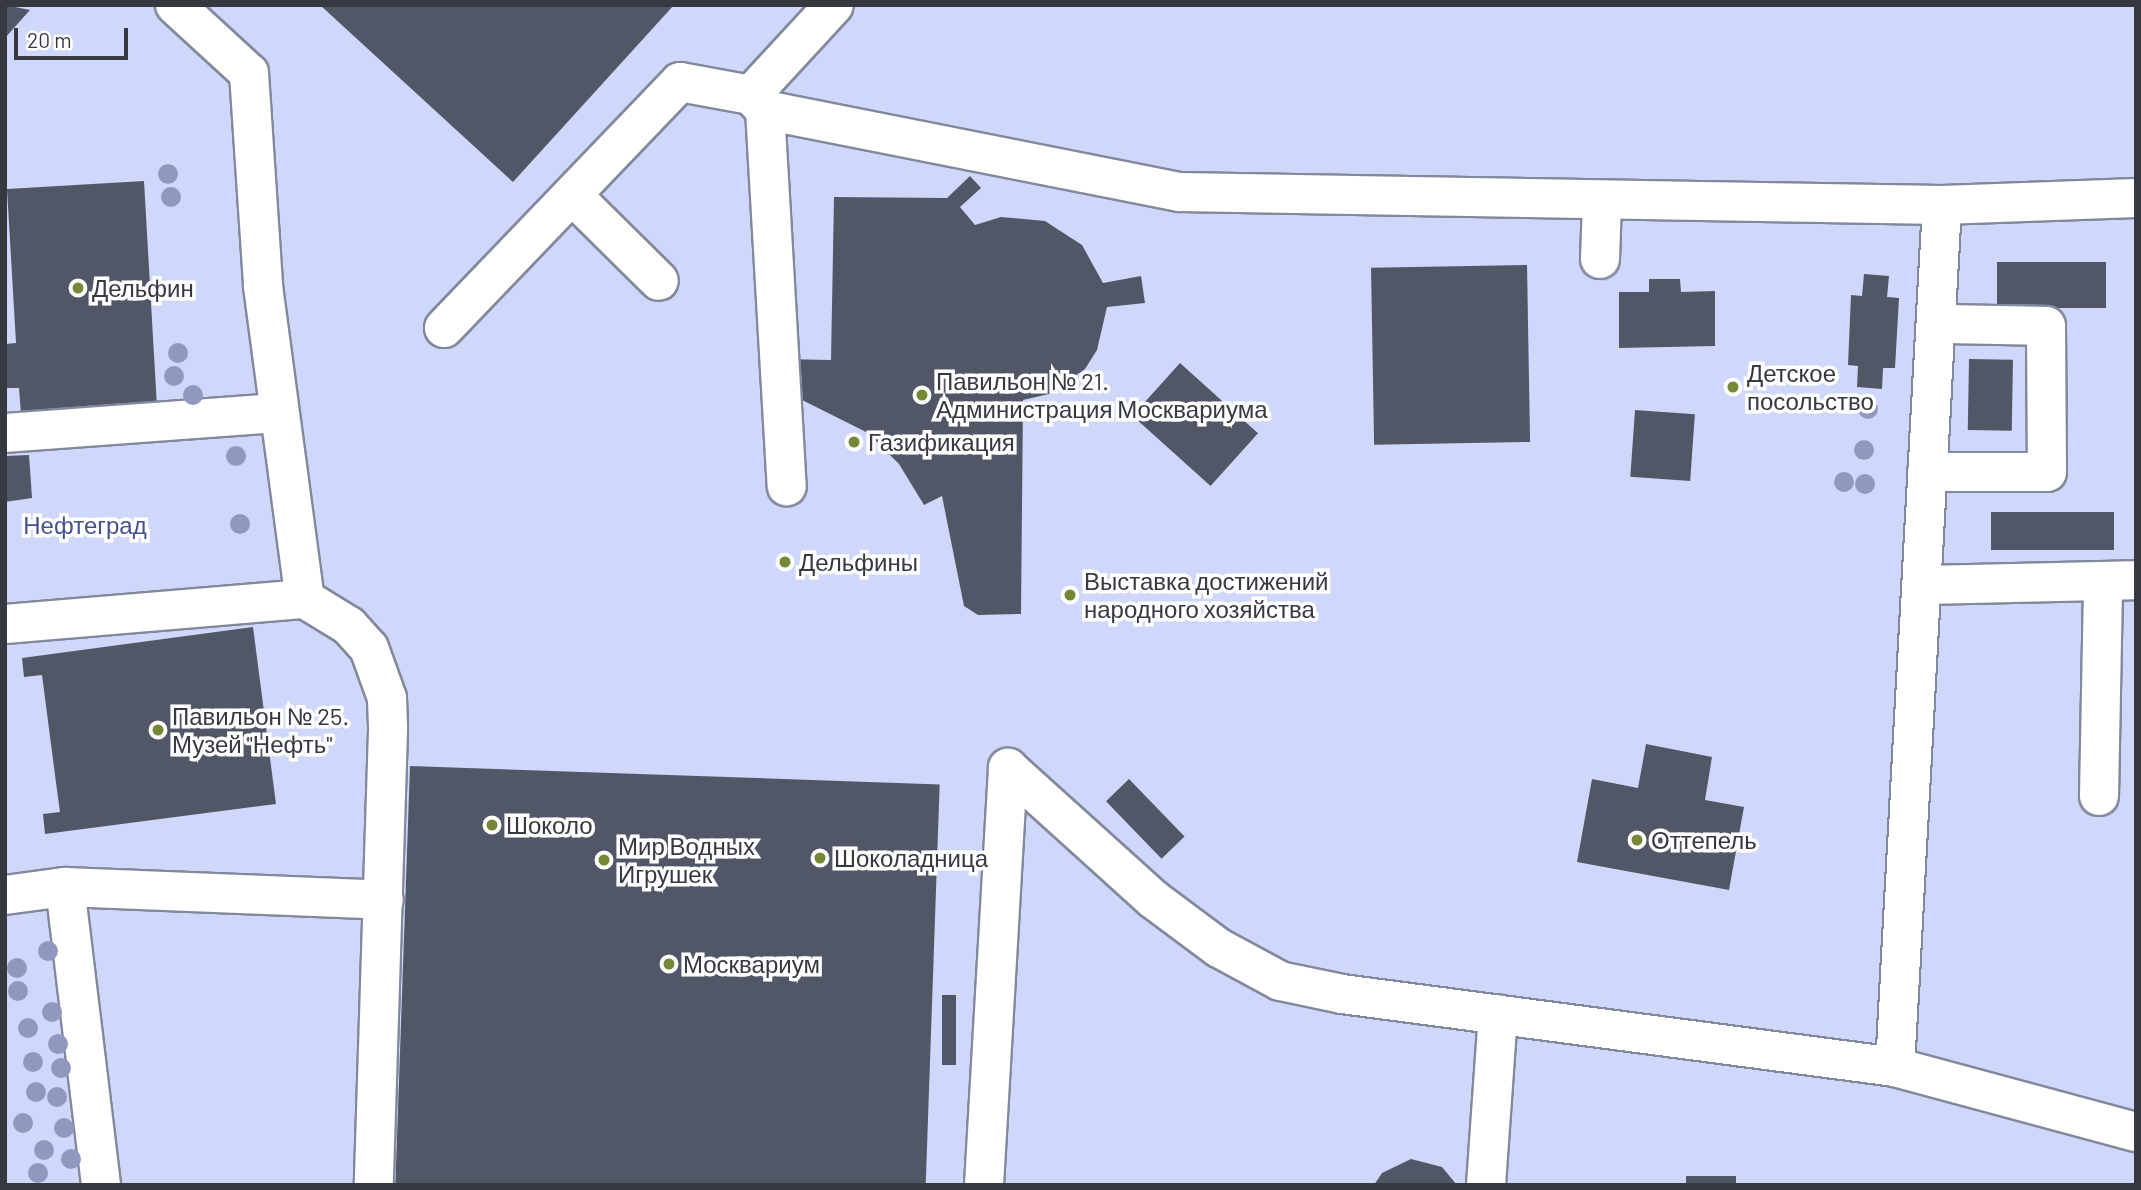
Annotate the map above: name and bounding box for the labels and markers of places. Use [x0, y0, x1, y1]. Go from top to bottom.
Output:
place label: Дельфин [92, 274, 194, 302]
marker: Дельфин [70, 280, 86, 296]
place label: Детское посольство [1747, 359, 1874, 415]
place label: Павильон № 21. Администрация Москвариума [936, 367, 1267, 423]
marker: Детское посольство [1725, 379, 1741, 395]
marker: Павильон № 21. Администрация Москвариума [914, 387, 930, 403]
place label: Газификация [868, 428, 1015, 456]
marker: Газификация [846, 434, 862, 450]
place label: Дельфины [799, 548, 918, 576]
marker: Дельфины [777, 554, 793, 570]
place label: Выставка достижений народного хозяйства [1084, 567, 1328, 623]
marker: Выставка достижений народного хозяйства [1062, 587, 1078, 603]
place label: Павильон № 25. Музей "Нефть" [172, 702, 349, 758]
marker: Павильон № 25. Музей "Нефть" [150, 722, 166, 738]
place label: Шоколо [506, 811, 593, 839]
marker: Шоколо [484, 817, 500, 833]
place label: Оттепель [1651, 826, 1757, 854]
place label: Мир Водных Игрушек [618, 832, 755, 888]
marker: Оттепель [1629, 832, 1645, 848]
place label: Шоколадница [834, 844, 988, 872]
marker: Шоколадница [812, 850, 828, 866]
marker: Мир Водных Игрушек [596, 852, 612, 868]
place label: Москвариум [683, 950, 820, 978]
marker: Москвариум [661, 956, 677, 972]

